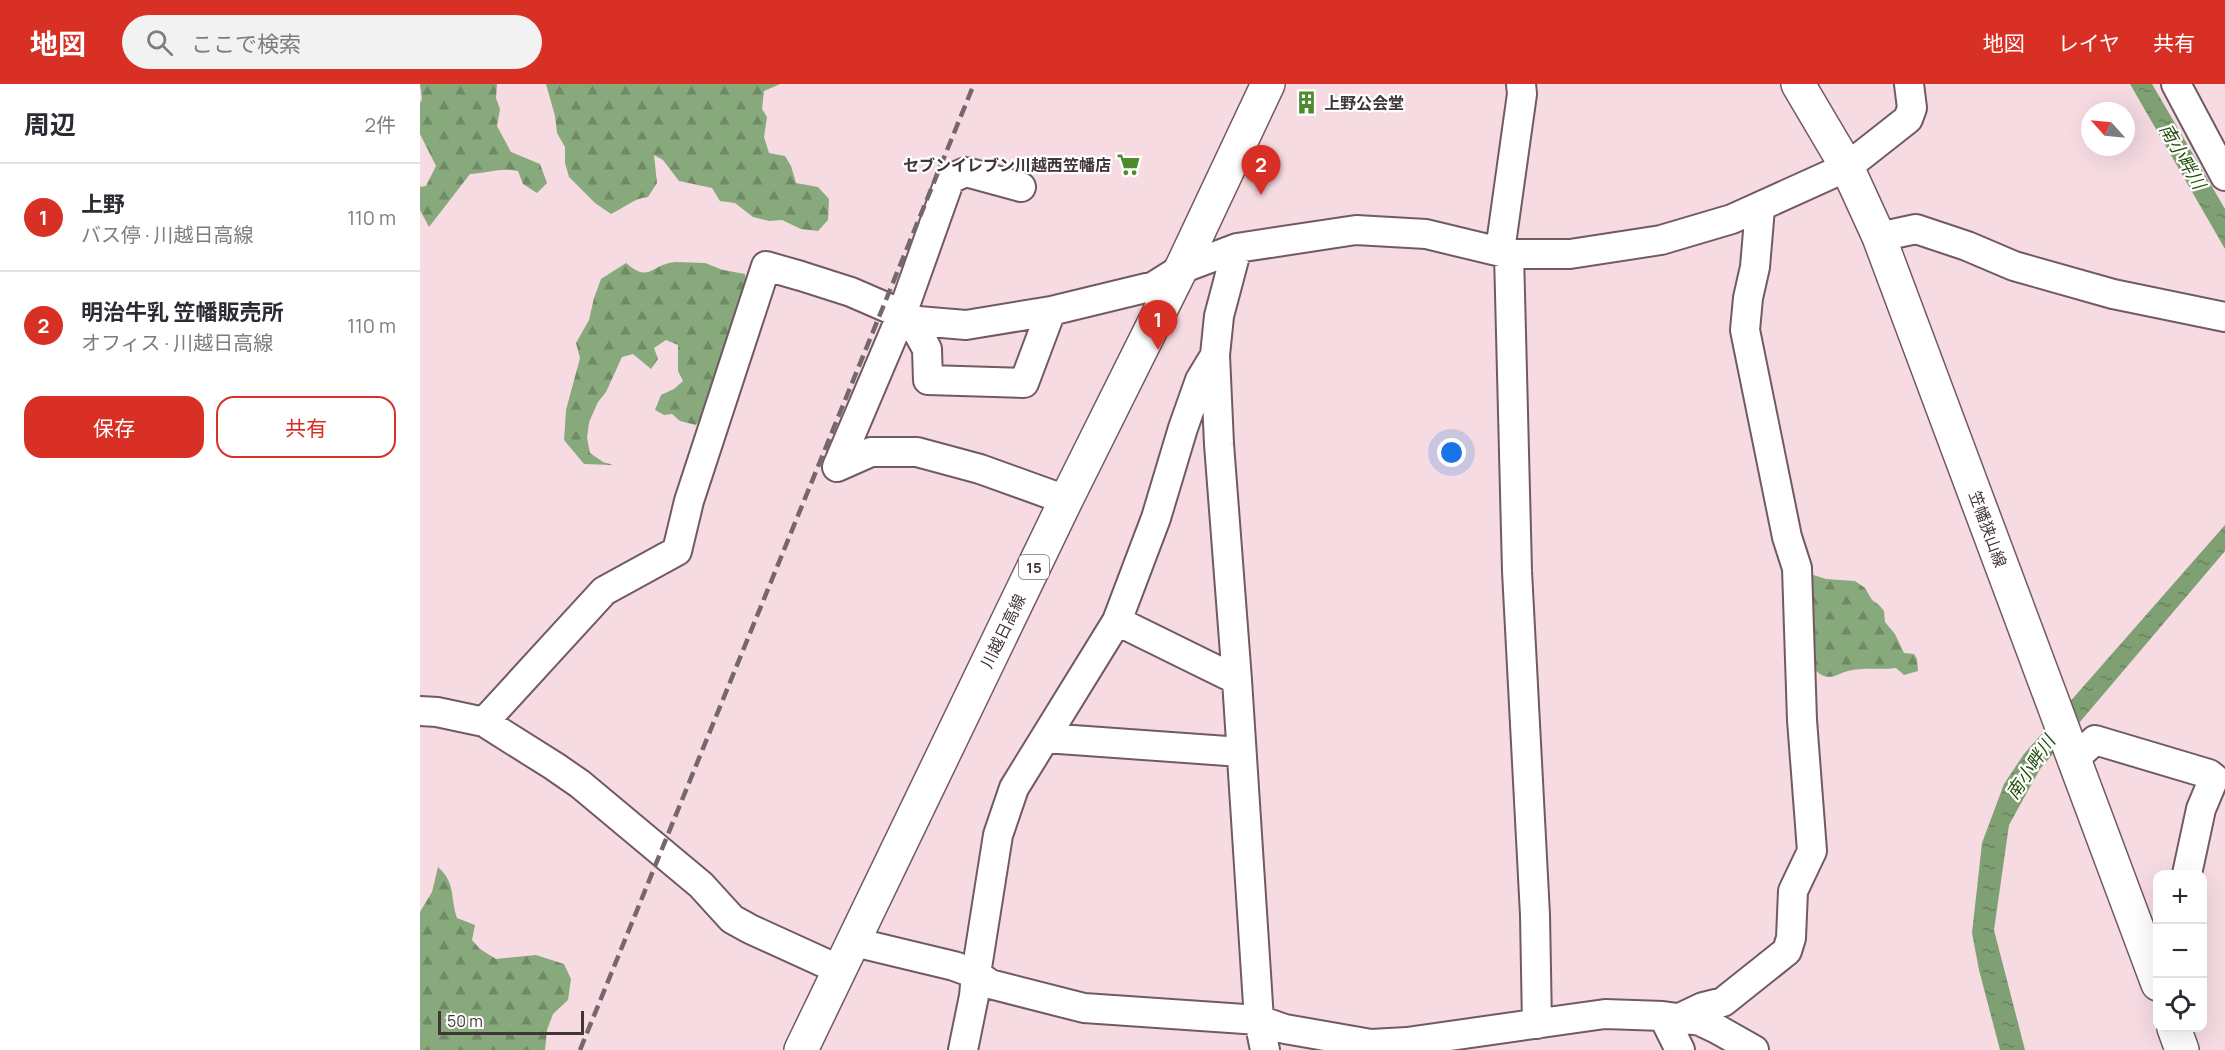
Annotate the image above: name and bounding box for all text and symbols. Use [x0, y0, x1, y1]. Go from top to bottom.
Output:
search box [122, 15, 542, 69]
text: 地図 [30, 24, 86, 62]
icon: search [143, 26, 176, 59]
text: ここで検索 [191, 29, 301, 59]
text: 地図 [1983, 29, 2025, 57]
text: レイヤ [2058, 29, 2120, 57]
text: 共有 [2153, 29, 2195, 57]
building icon: 上野公会堂 [1293, 90, 1319, 116]
place label: 上野公会堂 [1324, 92, 1404, 114]
north arrow [2081, 102, 2135, 156]
text: 周辺 [24, 106, 76, 142]
text: 2件 [365, 111, 396, 138]
water label: 南小畔川 [2155, 119, 2212, 195]
pin: 2 [1242, 146, 1280, 195]
supermarket icon: セブンイレブン川越西笠幡店 [1116, 152, 1142, 178]
place label: セブンイレブン川越西笠幡店 [903, 154, 1111, 176]
text: 上野 [81, 189, 125, 219]
text: 1 [39, 204, 48, 231]
text: 110 m [347, 204, 396, 231]
text: バス停 · 川越日高線 [81, 221, 254, 248]
text: 明治牛乳 笠幡販売所 [81, 297, 283, 327]
pin: 1 [1138, 300, 1178, 350]
text: 2 [38, 312, 49, 339]
text: 110 m [347, 312, 396, 339]
text: オフィス · 川越日高線 [81, 329, 273, 356]
button: 保存 [24, 396, 204, 458]
button: 共有 [216, 396, 396, 458]
your location [1437, 438, 1466, 467]
street label: 笠幡狭山線 [1964, 488, 2012, 570]
road number: 15 [1019, 555, 1049, 579]
street label: 川越日高線 [976, 590, 1030, 672]
water label: 南小畔川 [2000, 729, 2061, 804]
map controls [2153, 870, 2207, 1032]
button: + [2153, 870, 2207, 924]
button: − [2153, 924, 2207, 978]
button: locate [2153, 978, 2207, 1032]
scale bar [438, 1008, 584, 1036]
text: 50 m [447, 1010, 483, 1032]

